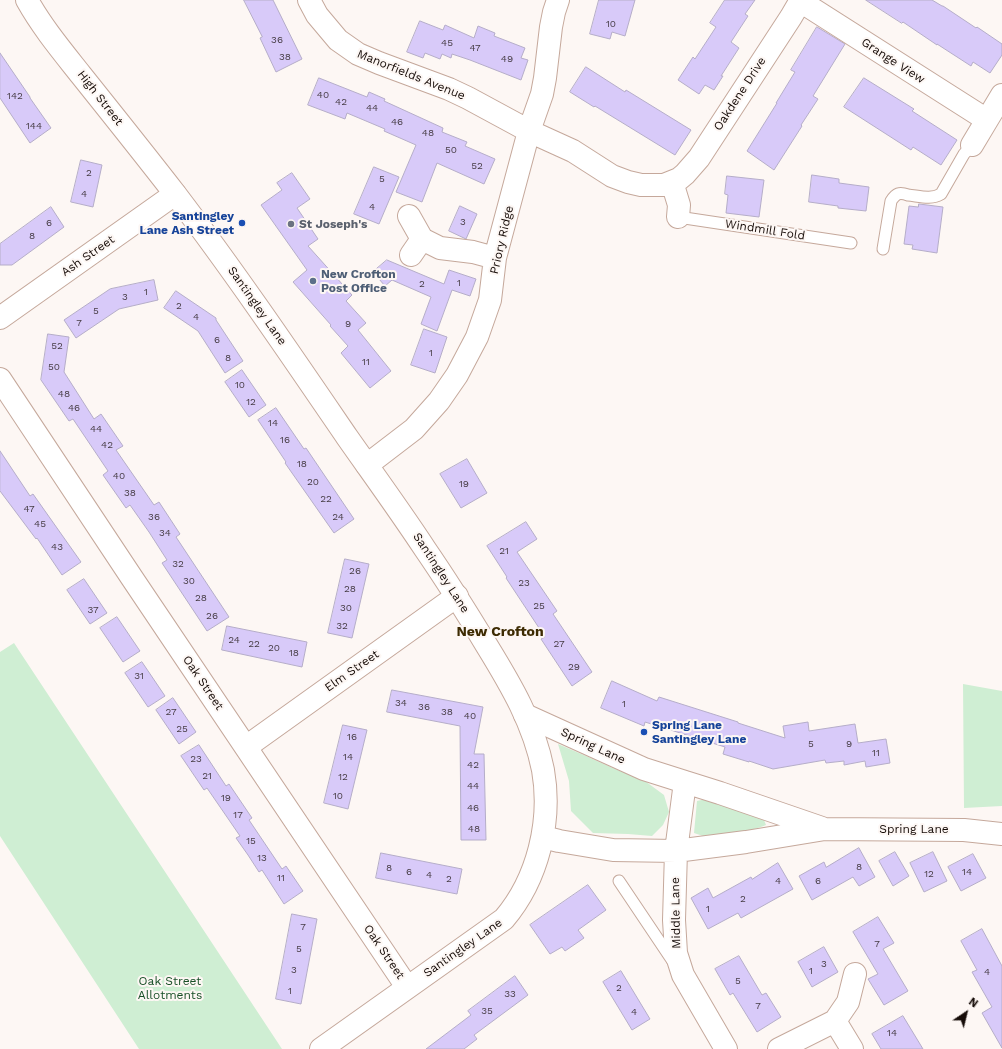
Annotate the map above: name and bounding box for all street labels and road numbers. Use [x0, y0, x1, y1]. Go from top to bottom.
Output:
street label: Grange View [859, 35, 927, 87]
street label: Manorfields Avenue [355, 47, 467, 103]
street label: Oakdene Drive [711, 54, 769, 134]
street label: High Street [74, 68, 126, 128]
street label: Priory Ridge [487, 204, 517, 276]
street label: Windmill Fold [724, 217, 806, 243]
street label: Ash Street [59, 232, 117, 280]
street label: Santingley Lane [225, 264, 289, 348]
street label: Santingley Lane [410, 530, 472, 616]
street label: Elm Street [322, 647, 382, 695]
street label: Oak Street [179, 653, 227, 713]
street label: Spring Lane [558, 725, 628, 767]
street label: Spring Lane [879, 822, 949, 836]
street label: Middle Lane [668, 877, 684, 949]
street label: Santingley Lane [421, 916, 505, 980]
street label: Oak Street [360, 922, 408, 982]

